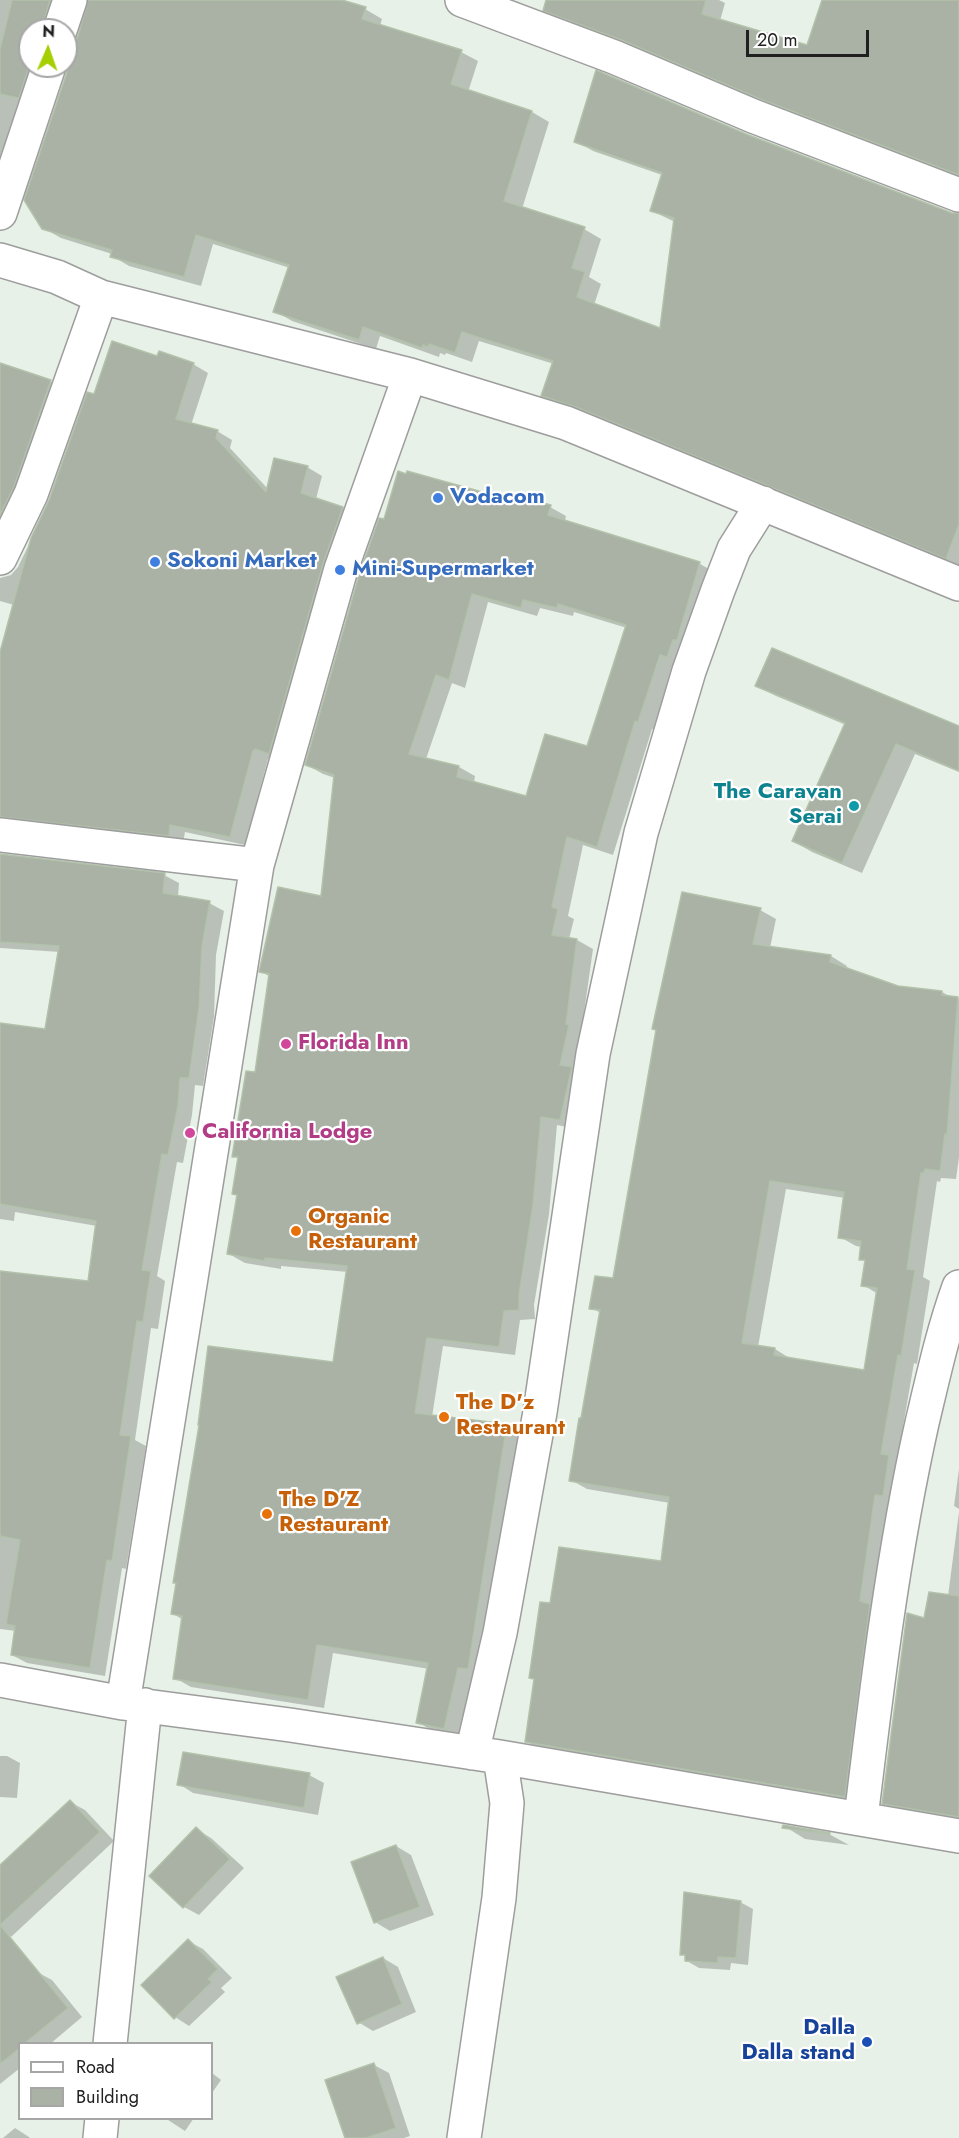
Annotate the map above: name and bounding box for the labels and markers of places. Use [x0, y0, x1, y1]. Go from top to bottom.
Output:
place label: Vodacom [450, 485, 545, 511]
marker: Vodacom [431, 491, 445, 505]
place label: Sokoni Market [167, 549, 317, 575]
marker: Sokoni Market [148, 555, 162, 569]
place label: Mini-Supermarket [352, 557, 534, 583]
marker: Mini-Supermarket [333, 563, 347, 577]
place label: The Caravan Serai [714, 780, 842, 831]
marker: The Caravan Serai [847, 799, 861, 813]
place label: Florida Inn [298, 1031, 409, 1057]
marker: Florida Inn [279, 1037, 293, 1051]
place label: California Lodge [202, 1120, 372, 1146]
marker: California Lodge [183, 1126, 197, 1140]
place label: Organic Restaurant [308, 1205, 417, 1256]
marker: Organic Restaurant [289, 1224, 303, 1238]
place label: The D'z Restaurant [456, 1391, 565, 1442]
marker: The D'z Restaurant [437, 1410, 451, 1424]
place label: The D'Z Restaurant [279, 1488, 388, 1540]
marker: The D'Z Restaurant [260, 1507, 274, 1521]
place label: Dalla Dalla stand [742, 2016, 855, 2068]
marker: Dalla Dalla stand [860, 2035, 874, 2049]

